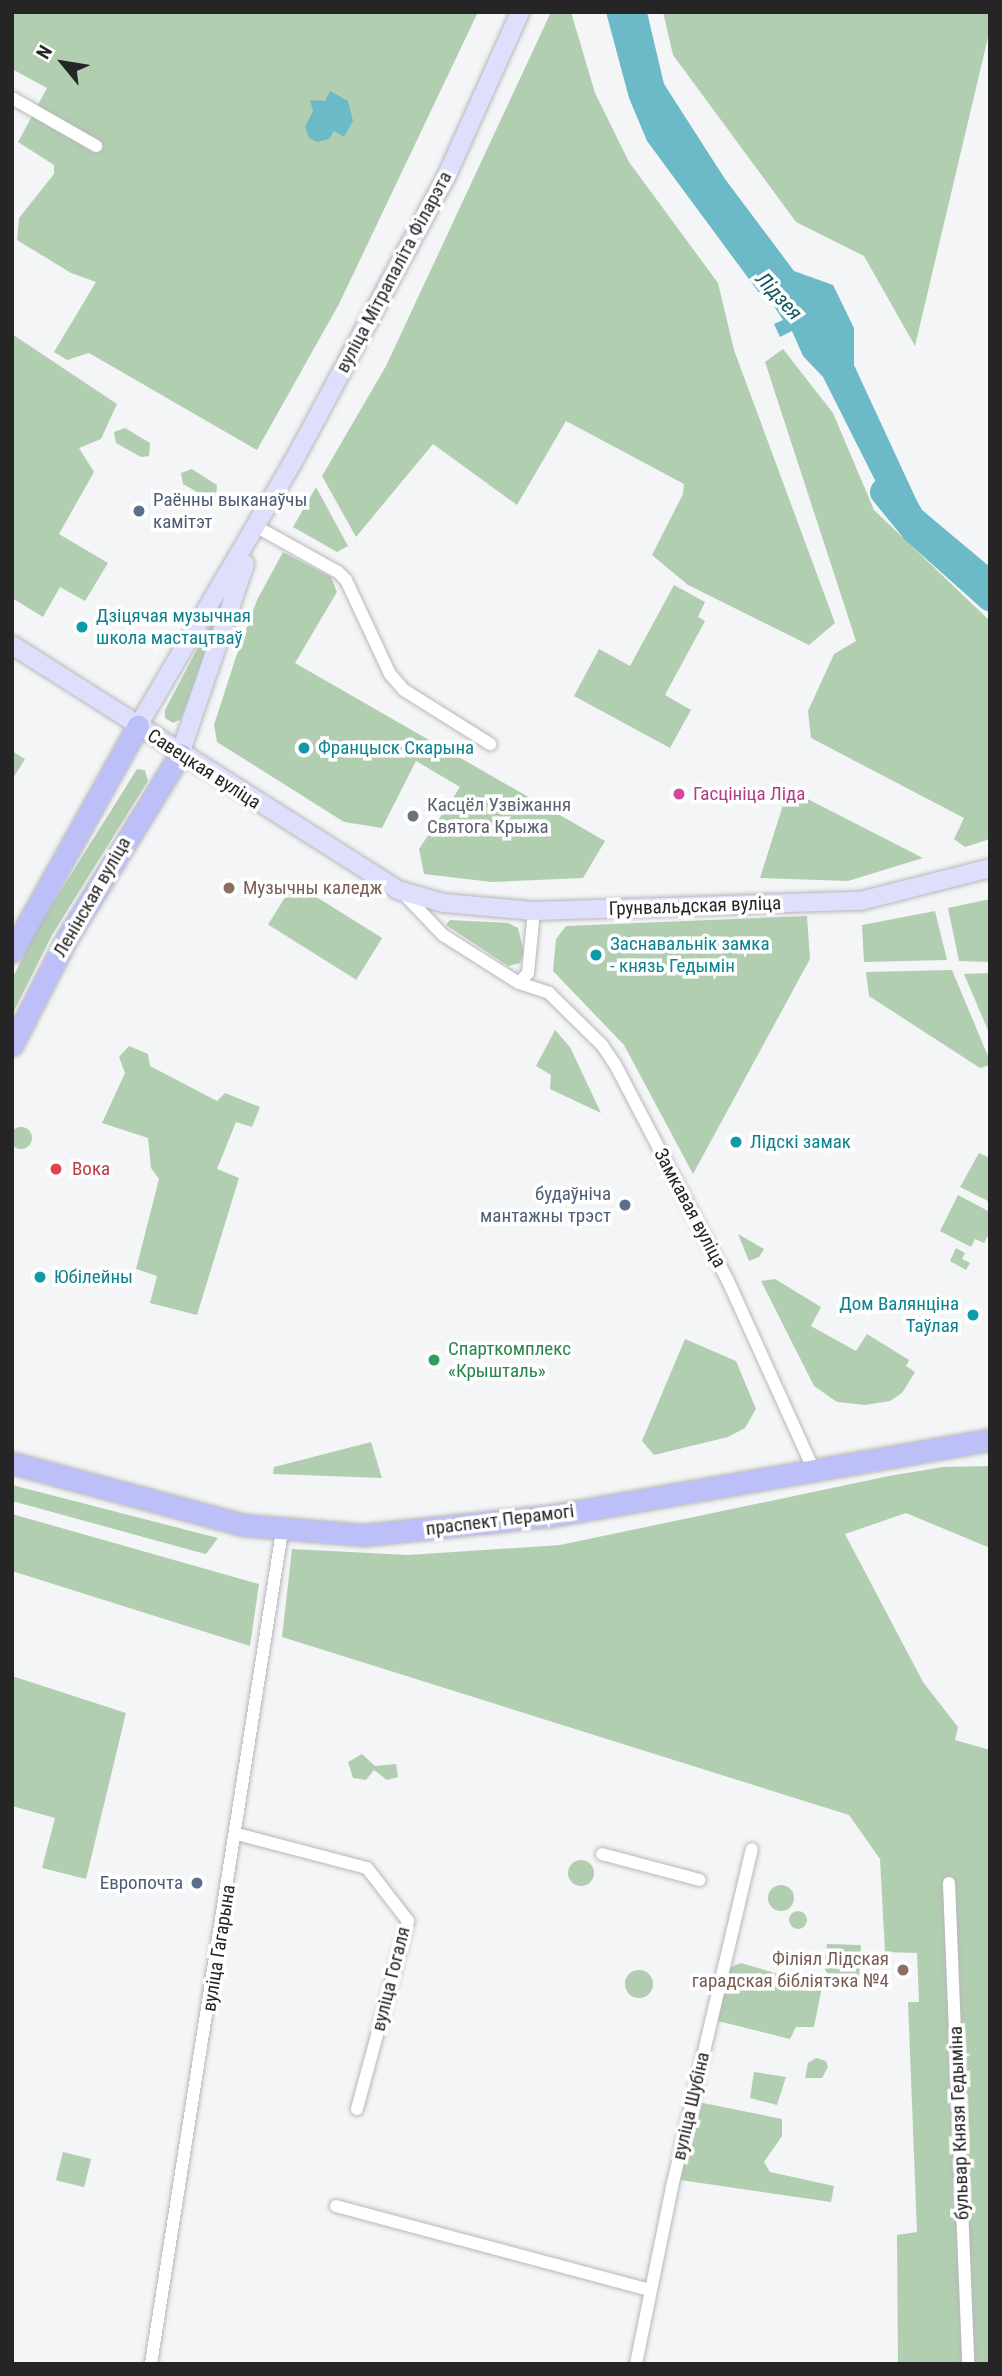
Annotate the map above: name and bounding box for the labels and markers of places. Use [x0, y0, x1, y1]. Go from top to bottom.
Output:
place label: Раённы выканаўчы камітэт [153, 489, 307, 533]
marker: Раённы выканаўчы камітэт [131, 503, 147, 519]
place label: Дзіцячая музычная школа мастацтваў [96, 605, 251, 649]
marker: Дзіцячая музычная школа мастацтваў [74, 619, 90, 635]
place label: Францыск Скарына [318, 737, 474, 759]
marker: Францыск Скарына [296, 740, 312, 756]
place label: Гасцініца Ліда [693, 783, 805, 805]
marker: Гасцініца Ліда [671, 786, 687, 802]
place label: Касцёл Узвіжання Святога Крыжа [427, 794, 571, 838]
marker: Касцёл Узвіжання Святога Крыжа [405, 808, 421, 824]
place label: Музычны каледж [243, 877, 382, 899]
marker: Музычны каледж [221, 880, 237, 896]
place label: Заснавальнік замка - князь Гедымін [610, 933, 770, 977]
marker: Заснавальнік замка - князь Гедымін [588, 947, 604, 963]
place label: Лідскі замак [750, 1131, 851, 1153]
marker: Лідскі замак [728, 1134, 744, 1150]
place label: Вока [72, 1158, 110, 1180]
marker: Вока [46, 1159, 66, 1179]
place label: будаўніча мантажны трэст [480, 1183, 611, 1227]
marker: будаўніча мантажны трэст [617, 1197, 633, 1213]
place label: Юбілейны [54, 1266, 133, 1288]
marker: Юбілейны [32, 1269, 48, 1285]
place label: Дом Валянціна Таўлая [839, 1293, 959, 1337]
marker: Дом Валянціна Таўлая [965, 1307, 981, 1323]
place label: Спарткомплекс «Крышталь» [448, 1338, 571, 1382]
marker: Спарткомплекс «Крышталь» [426, 1352, 442, 1368]
place label: Европочта [100, 1872, 183, 1894]
marker: Европочта [189, 1875, 205, 1891]
place label: Філіял Лідская гарадская бібліятэка №4 [692, 1948, 889, 1992]
marker: Філіял Лідская гарадская бібліятэка №4 [895, 1962, 911, 1978]

